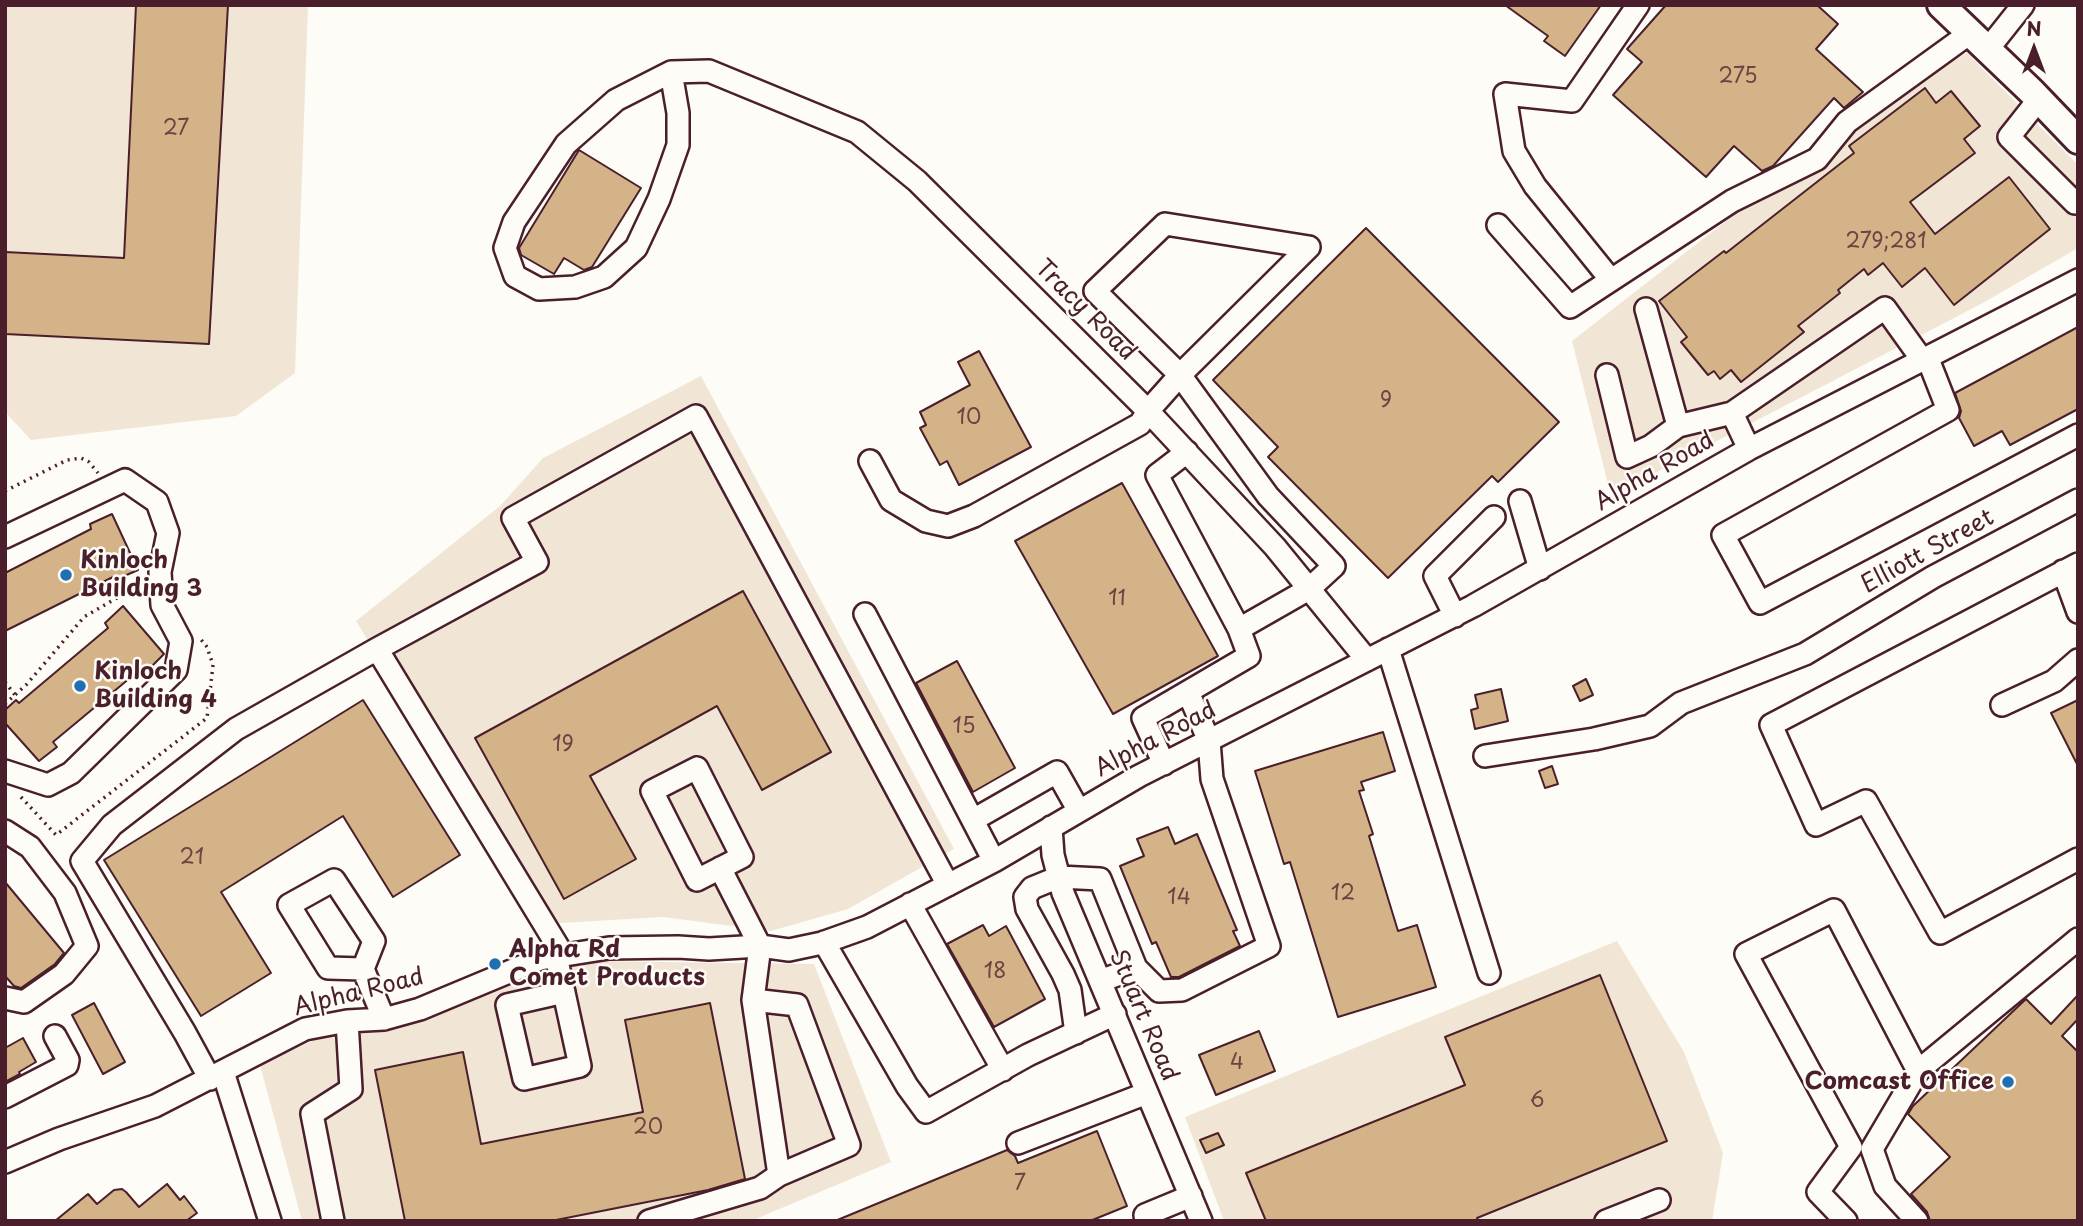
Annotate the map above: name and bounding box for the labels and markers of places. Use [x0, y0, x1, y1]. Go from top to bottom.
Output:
place label: Kinloch Building 3 [80, 547, 202, 603]
marker: Kinloch Building 3 [58, 567, 74, 583]
place label: Kinloch Building 4 [94, 658, 217, 714]
marker: Kinloch Building 4 [72, 678, 88, 694]
place label: Alpha Rd Comet Products [509, 936, 705, 992]
marker: Alpha Rd Comet Products [487, 956, 503, 972]
place label: Comcast Office [1805, 1068, 1994, 1096]
marker: Comcast Office [2000, 1074, 2016, 1090]

